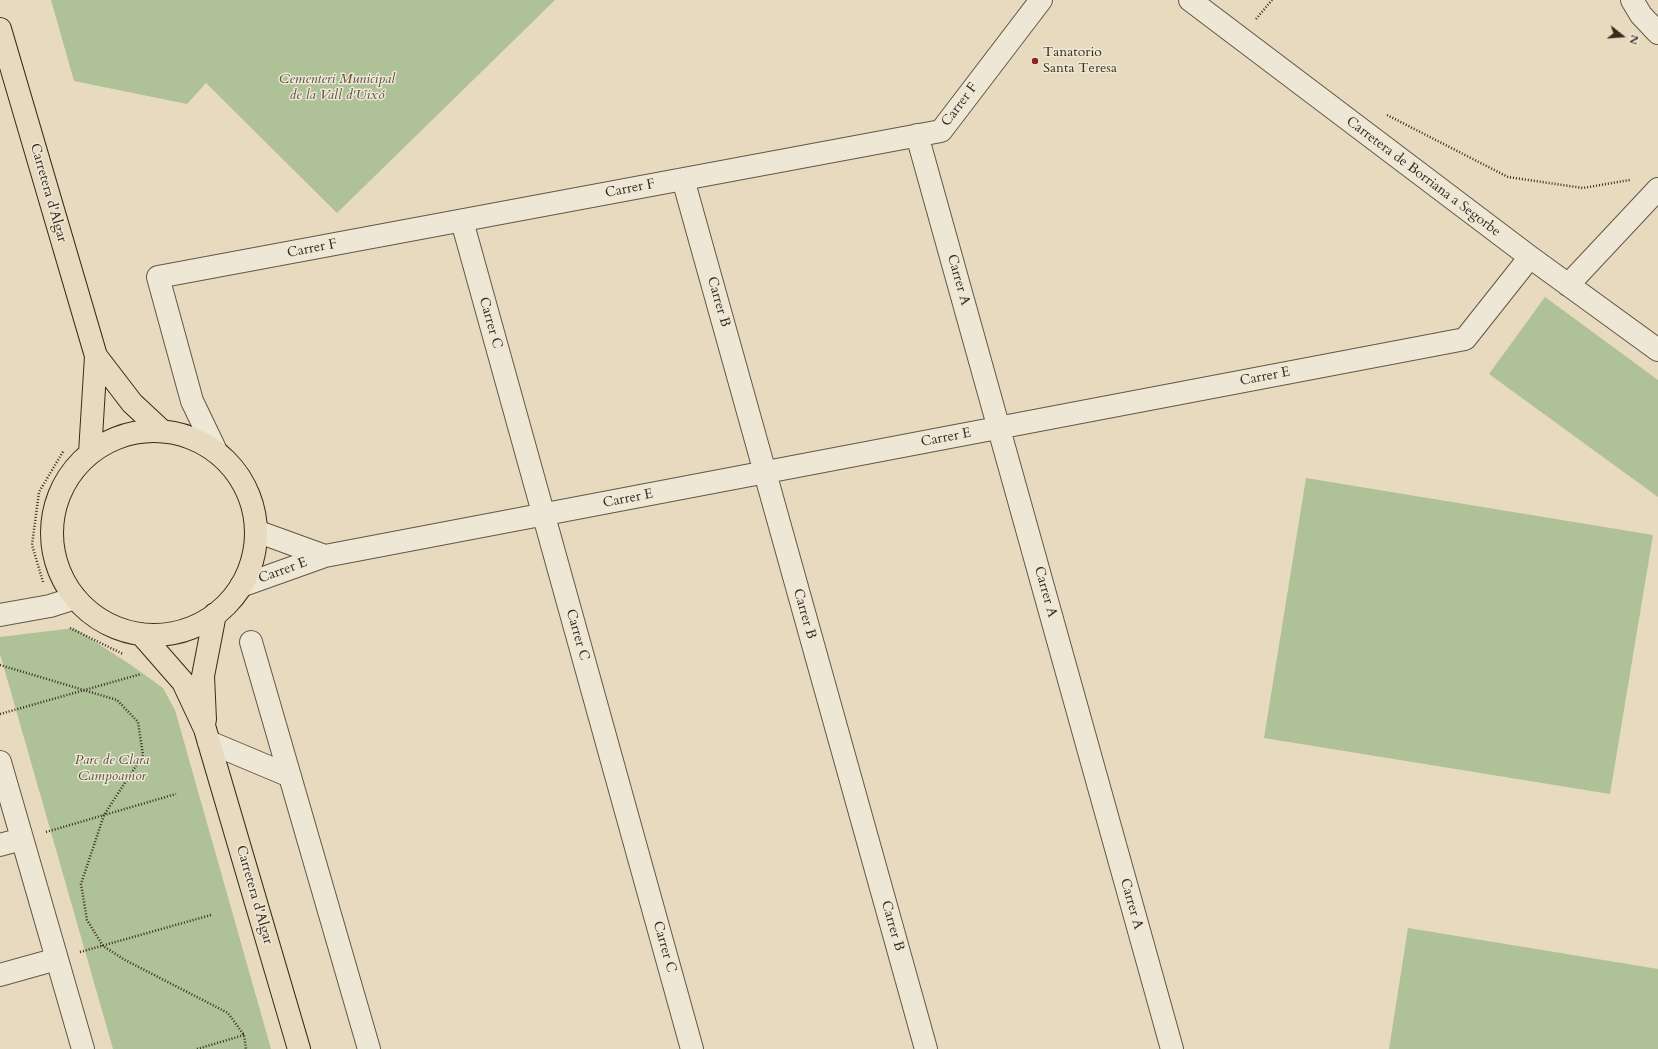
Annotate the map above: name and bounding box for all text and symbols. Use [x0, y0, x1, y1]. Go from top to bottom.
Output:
north arrow [1602, 16, 1642, 56]
text: N [1625, 33, 1643, 46]
place label: Tanatorio Santa Teresa [1043, 45, 1117, 78]
marker: Tanatorio Santa Teresa [1030, 56, 1040, 66]
park label: Cementeri Municipal de la Vall d'Uixó [279, 72, 395, 104]
street label: Carrer F [938, 80, 982, 130]
street label: Carretera de Borriana a Segorbe [1342, 113, 1504, 241]
street label: Carretera d'Algar [26, 142, 70, 244]
street label: Carrer F [604, 176, 656, 202]
street label: Carrer F [286, 236, 338, 262]
street label: Carrer A [943, 253, 973, 307]
street label: Carrer B [703, 275, 733, 329]
street label: Carrer C [475, 295, 505, 351]
street label: Carrer E [1238, 364, 1292, 390]
street label: Carrer E [919, 425, 973, 451]
street label: Carrer E [601, 486, 655, 512]
street label: Carrer E [256, 554, 310, 588]
street label: Carrer A [1030, 565, 1060, 619]
street label: Carrer B [789, 587, 819, 641]
street label: Carrer C [562, 607, 592, 663]
park label: Parc de Clara Campoamor [75, 753, 149, 786]
street label: Carretera d'Algar [232, 844, 276, 946]
street label: Carrer A [1116, 877, 1146, 931]
street label: Carrer B [877, 899, 907, 953]
street label: Carrer C [649, 919, 679, 975]

